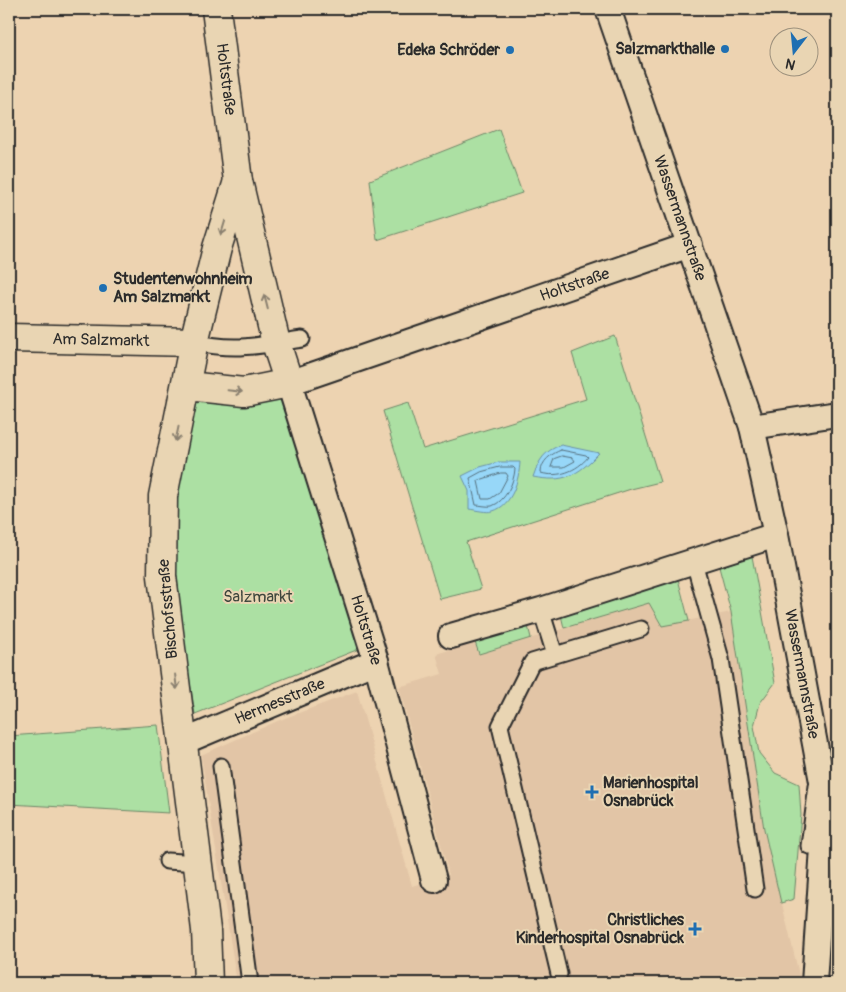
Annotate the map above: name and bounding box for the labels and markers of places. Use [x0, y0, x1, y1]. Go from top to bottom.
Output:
place label: Salzmarkthalle [615, 39, 716, 59]
place label: Edeka Schröder [397, 40, 500, 60]
marker: Salzmarkthalle [719, 43, 731, 55]
marker: Edeka Schröder [504, 44, 516, 56]
place label: Studentenwohnheim Am Salzmarkt [113, 269, 252, 307]
marker: Studentenwohnheim Am Salzmarkt [97, 282, 109, 294]
place label: Marienhospital Osnabrück [603, 773, 699, 811]
marker: Marienhospital Osnabrück [585, 785, 599, 799]
place label: Christliches Kinderhospital Osnabrück [516, 910, 685, 948]
marker: Christliches Kinderhospital Osnabrück [688, 922, 702, 936]

